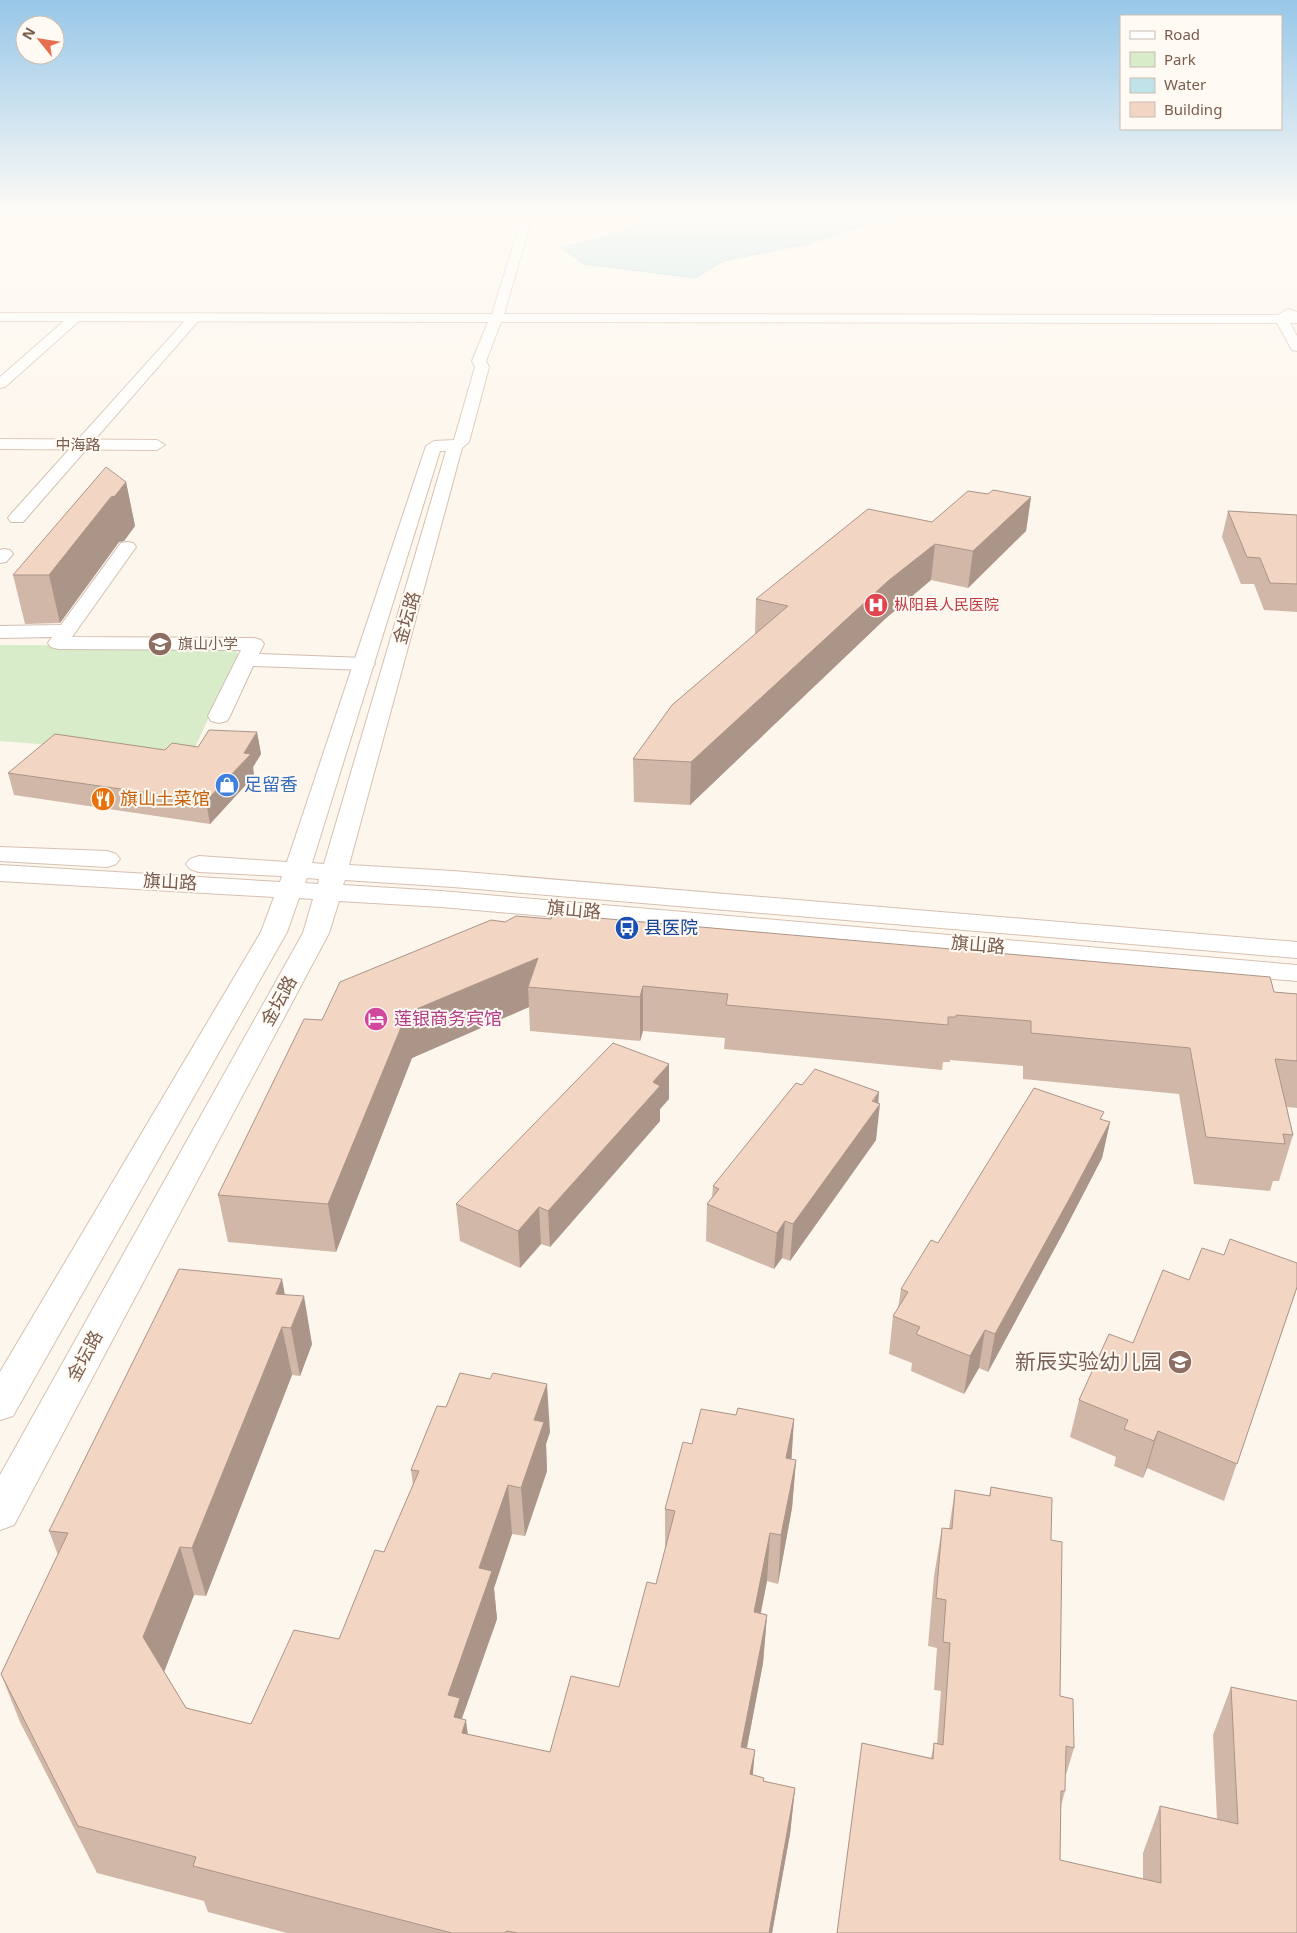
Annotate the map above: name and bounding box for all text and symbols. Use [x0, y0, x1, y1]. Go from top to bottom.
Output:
north arrow [15, 15, 65, 65]
legend [1120, 15, 1282, 130]
text: N [17, 24, 39, 43]
text: Road [1164, 24, 1200, 44]
text: Park [1164, 49, 1196, 69]
text: Water [1164, 74, 1206, 94]
text: Building [1164, 99, 1222, 119]
street label: 中海路 [55, 434, 101, 454]
street label: 金坛路 [387, 588, 425, 647]
hospital icon: 枞阳县人民医院 [863, 592, 889, 618]
place label: 枞阳县人民医院 [894, 594, 999, 614]
school or university icon: 旗山小学 [147, 631, 173, 657]
place label: 旗山小学 [178, 633, 238, 653]
shop icon: 足留香 [214, 772, 240, 798]
place label: 足留香 [244, 772, 298, 796]
restaurant icon: 旗山土菜馆 [90, 786, 116, 812]
place label: 旗山土菜馆 [120, 786, 210, 810]
street label: 旗山路 [142, 868, 198, 894]
street label: 旗山路 [546, 895, 602, 923]
bus stop icon: 县医院 [614, 915, 640, 941]
place label: 县医院 [644, 915, 698, 939]
street label: 旗山路 [950, 930, 1006, 958]
street label: 金坛路 [255, 971, 302, 1030]
hotel icon: 莲银商务宾馆 [363, 1006, 389, 1032]
place label: 莲银商务宾馆 [394, 1006, 502, 1030]
street label: 金坛路 [61, 1326, 107, 1385]
place label: 新辰实验幼儿园 [1015, 1347, 1162, 1375]
school or university icon: 新辰实验幼儿园 [1167, 1349, 1193, 1375]

